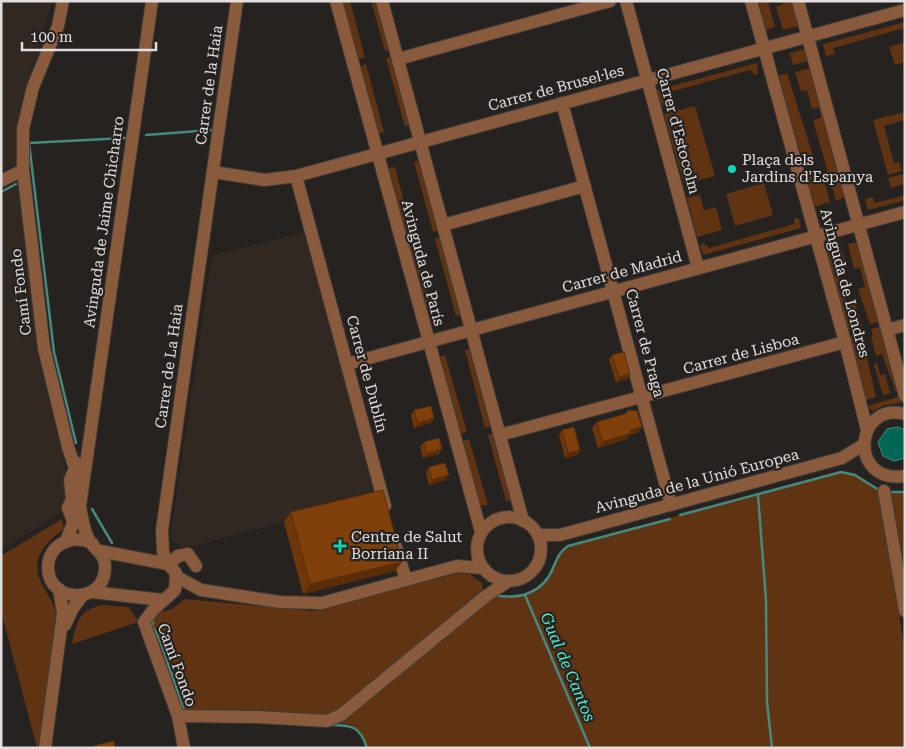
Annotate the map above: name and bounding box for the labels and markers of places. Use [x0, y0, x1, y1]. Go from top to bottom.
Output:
place label: Plaça dels Jardins d'Espanya [742, 151, 873, 186]
marker: Plaça dels Jardins d'Espanya [726, 163, 738, 175]
place label: Centre de Salut Borriana II [351, 528, 463, 563]
marker: Centre de Salut Borriana II [333, 539, 347, 553]

